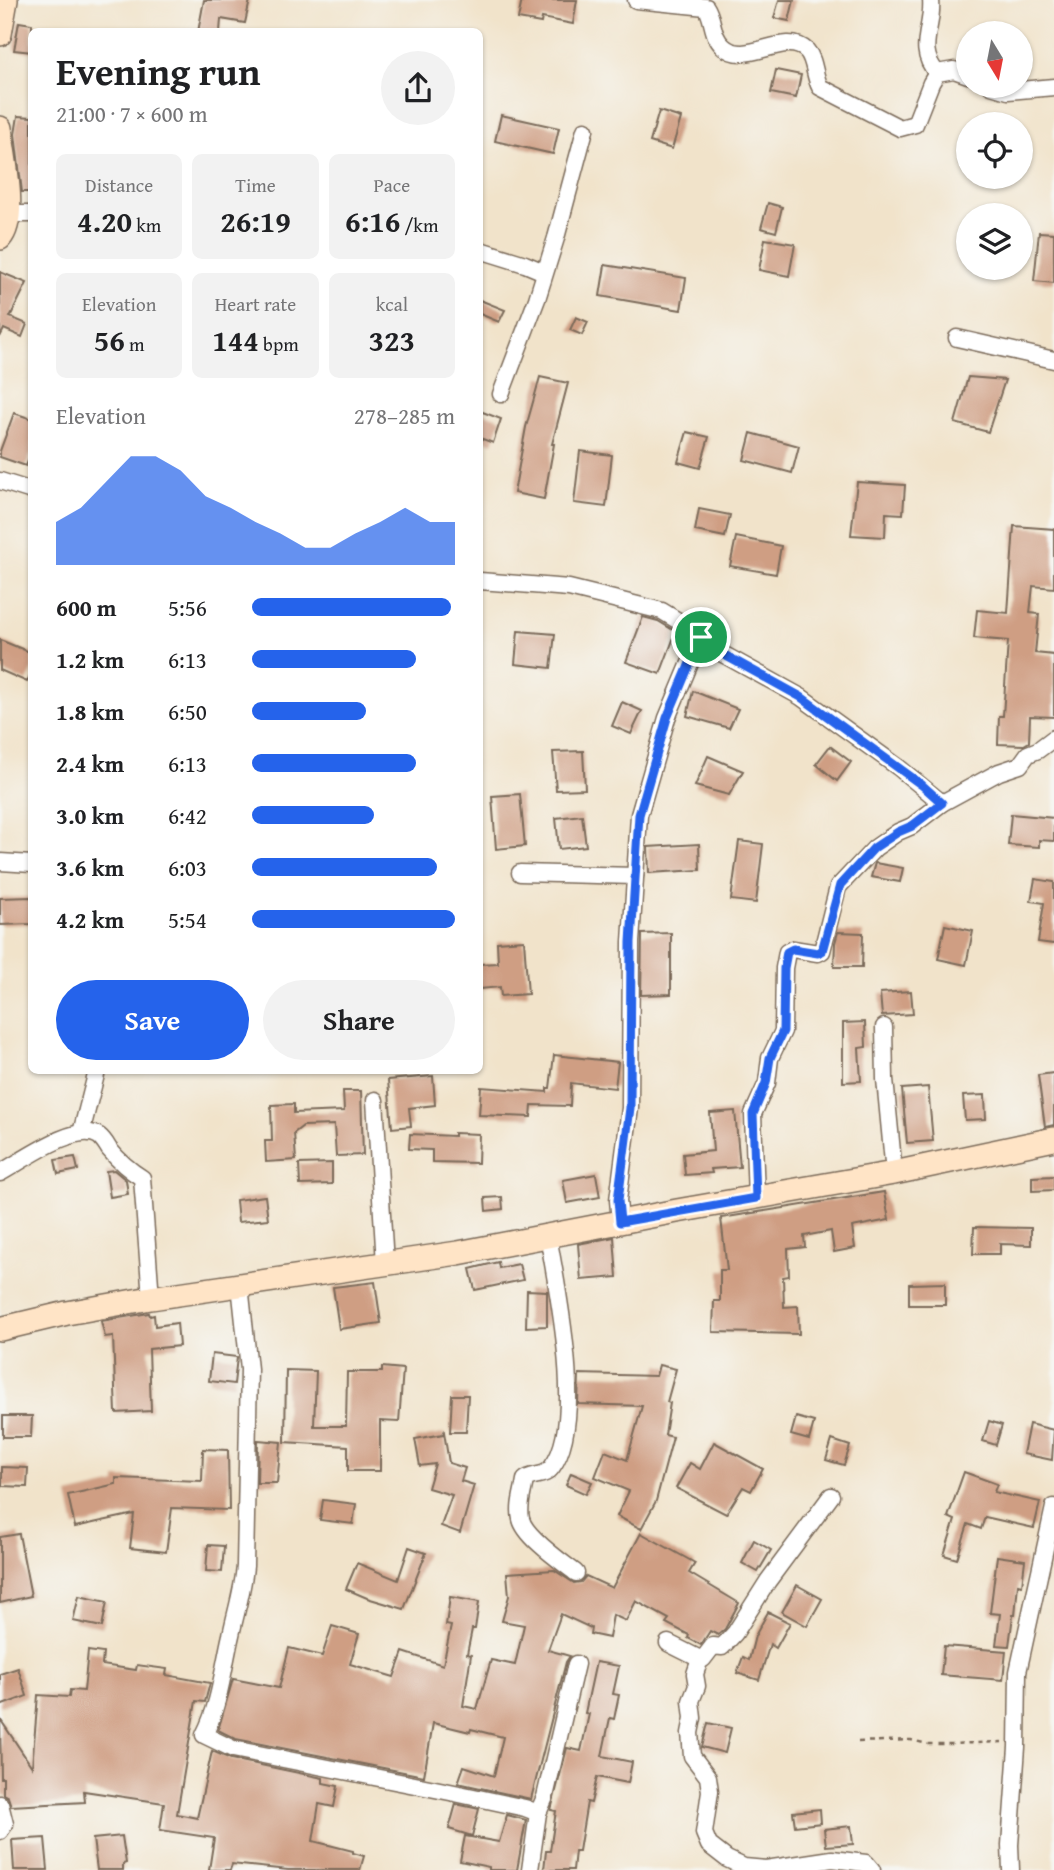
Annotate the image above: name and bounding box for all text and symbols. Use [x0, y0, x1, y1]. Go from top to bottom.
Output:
north arrow [956, 21, 1032, 98]
map controls [956, 21, 1033, 280]
text: Evening run [56, 43, 260, 99]
button: share [381, 51, 455, 125]
text: 21:00 · 7 × 600 m [56, 97, 208, 130]
button: locate [956, 112, 1033, 189]
text: Distance [85, 171, 153, 199]
text: Time [235, 171, 276, 199]
text: Pace [374, 171, 410, 199]
text: 4.20 [77, 199, 132, 243]
text: 26:19 [220, 199, 291, 243]
text: 6:16 [345, 199, 400, 243]
button: layers [956, 203, 1033, 280]
text: km [132, 211, 161, 239]
text: /km [400, 211, 439, 239]
text: Elevation [82, 290, 156, 318]
text: Heart rate [215, 290, 296, 318]
text: kcal [376, 290, 408, 318]
text: 56 [94, 318, 125, 362]
text: 144 [212, 318, 259, 362]
text: 323 [369, 318, 415, 362]
text: m [125, 330, 145, 358]
text: bpm [259, 330, 299, 358]
text: Elevation [56, 399, 146, 432]
text: 278–285 m [354, 399, 455, 432]
text: 600 m [56, 591, 117, 624]
text: 5:56 [168, 591, 207, 624]
pin [671, 607, 731, 667]
icon: arrive [682, 618, 720, 656]
text: 1.2 km [56, 643, 124, 676]
text: 6:13 [168, 643, 207, 676]
text: 1.8 km [56, 695, 124, 728]
text: 6:50 [168, 695, 207, 728]
text: 2.4 km [56, 747, 124, 780]
text: 6:13 [168, 747, 207, 780]
text: 3.0 km [56, 799, 124, 832]
text: 6:42 [168, 799, 207, 832]
text: 3.6 km [56, 851, 124, 884]
text: 6:03 [168, 851, 207, 884]
text: 4.2 km [56, 903, 124, 936]
text: 5:54 [168, 903, 207, 936]
button: Save [56, 980, 249, 1060]
button: Share [263, 980, 455, 1060]

